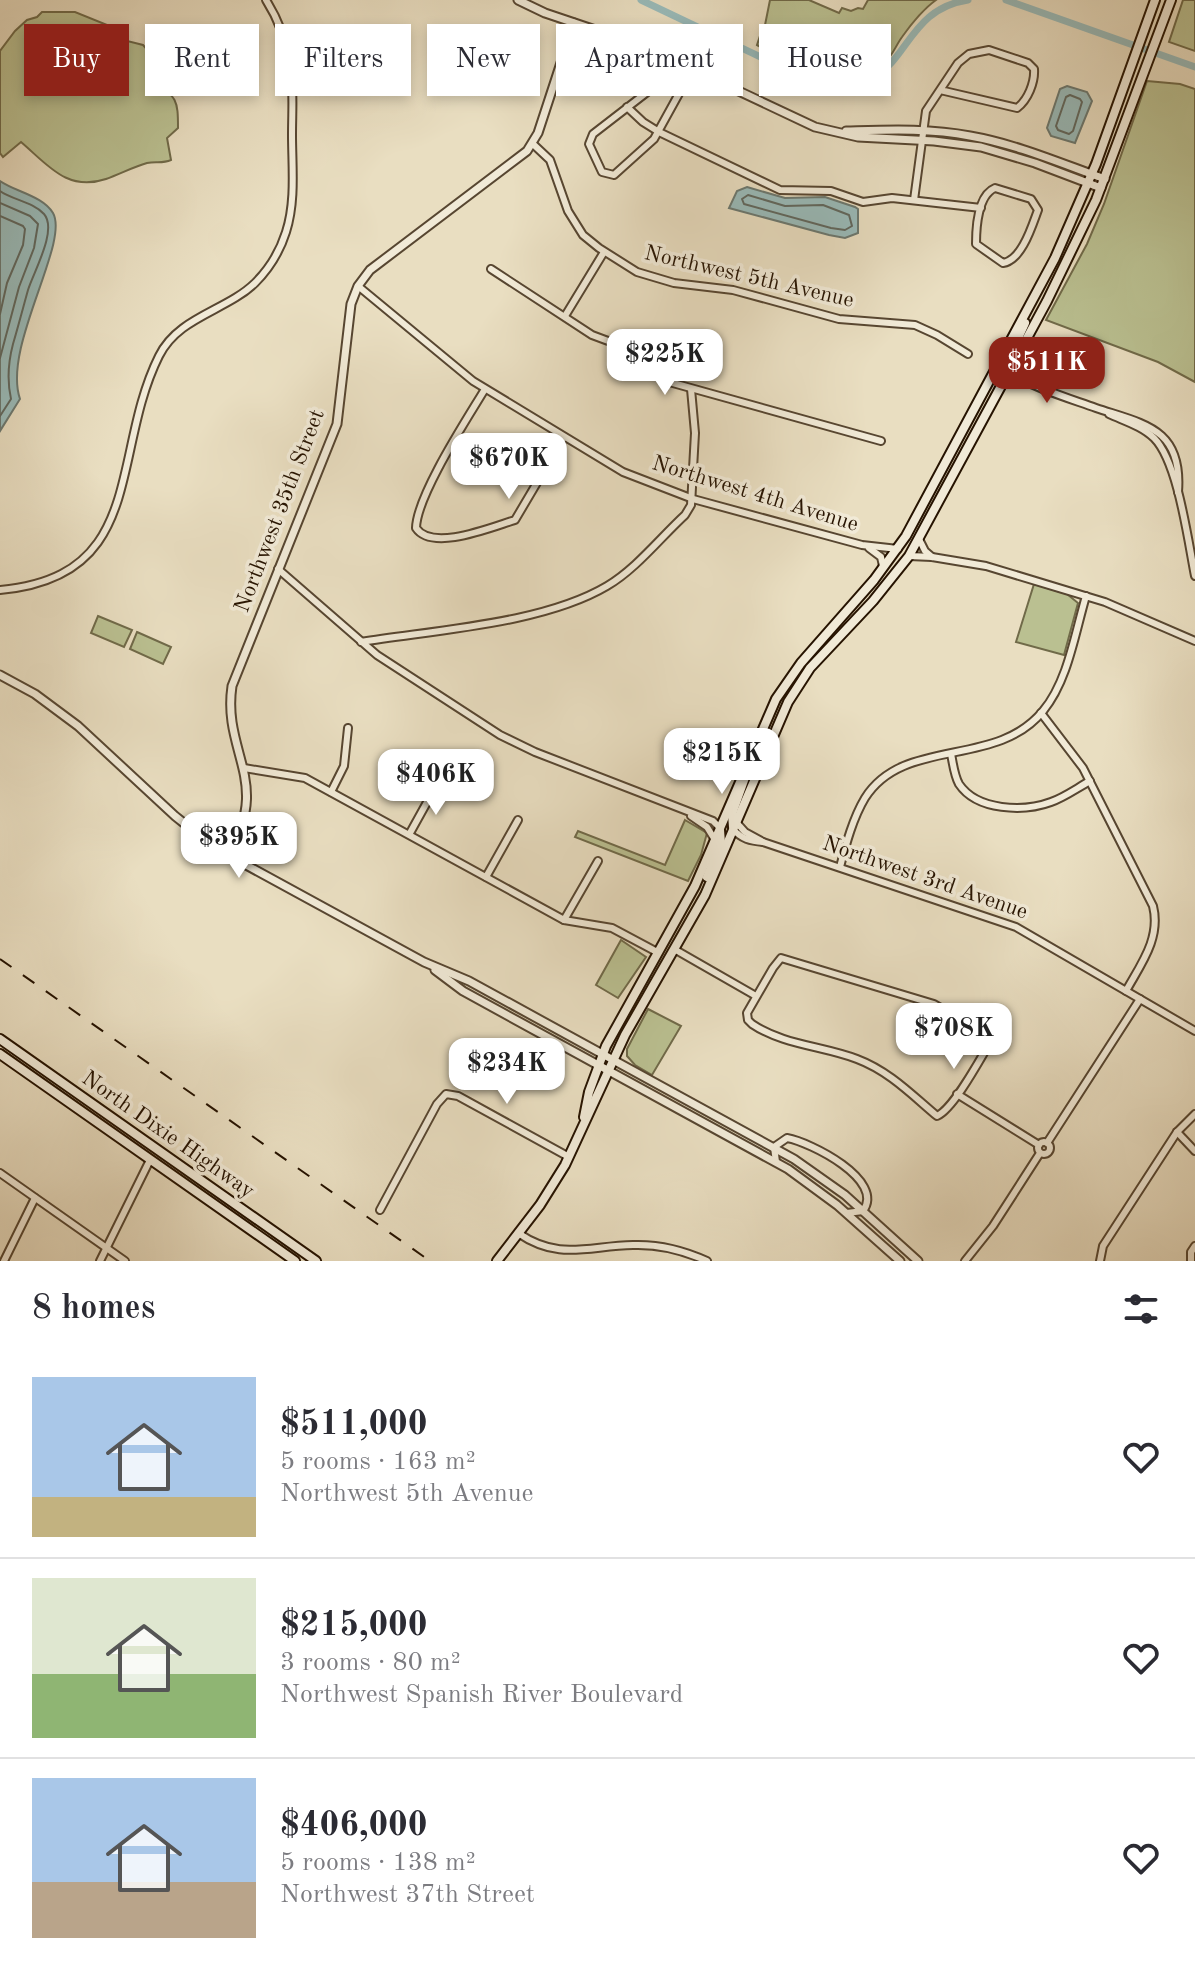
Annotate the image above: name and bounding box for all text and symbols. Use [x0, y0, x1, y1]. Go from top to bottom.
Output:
chip: Buy [24, 24, 129, 96]
chip: Rent [145, 24, 259, 96]
chip: Filters [275, 24, 411, 96]
chip: New [427, 24, 540, 96]
chip: Apartment [556, 24, 743, 96]
chip: House [759, 24, 891, 96]
street label: Northwest 5th Avenue [642, 242, 856, 312]
pin: $225K [609, 329, 721, 397]
pin: $511K [991, 337, 1103, 405]
text: $225K [625, 342, 705, 368]
text: $511K [1007, 350, 1087, 376]
street label: Northwest 35th Street [231, 406, 329, 616]
pin: $670K [453, 433, 565, 501]
text: $670K [469, 446, 549, 472]
street label: Northwest 4th Avenue [649, 452, 861, 536]
pin: $215K [666, 728, 778, 796]
text: $215K [682, 741, 762, 767]
pin: $406K [380, 749, 492, 817]
text: $406K [396, 762, 476, 788]
pin: $395K [183, 812, 295, 880]
text: $395K [199, 825, 279, 851]
street label: Northwest 3rd Avenue [820, 833, 1030, 923]
pin: $708K [898, 1003, 1010, 1071]
text: $708K [914, 1016, 994, 1042]
pin: $234K [451, 1038, 563, 1106]
text: $234K [467, 1051, 547, 1077]
street label: North Dixie Highway [78, 1067, 259, 1203]
icon: filters [1119, 1287, 1163, 1331]
text: 8 homes [32, 1292, 155, 1326]
text: $511,000 [280, 1408, 428, 1442]
icon: home [96, 1409, 192, 1505]
icon: heart [1119, 1435, 1163, 1479]
text: 5 rooms · 163 m² [280, 1449, 476, 1475]
text: Northwest 5th Avenue [280, 1481, 534, 1507]
text: $215,000 [280, 1609, 428, 1643]
icon: home [96, 1610, 192, 1706]
icon: heart [1119, 1636, 1163, 1680]
text: 3 rooms · 80 m² [280, 1650, 461, 1676]
text: Northwest Spanish River Boulevard [280, 1682, 683, 1708]
text: $406,000 [280, 1809, 428, 1843]
icon: home [96, 1810, 192, 1906]
icon: heart [1119, 1836, 1163, 1880]
text: 5 rooms · 138 m² [280, 1850, 476, 1876]
text: Northwest 37th Street [280, 1882, 535, 1908]

